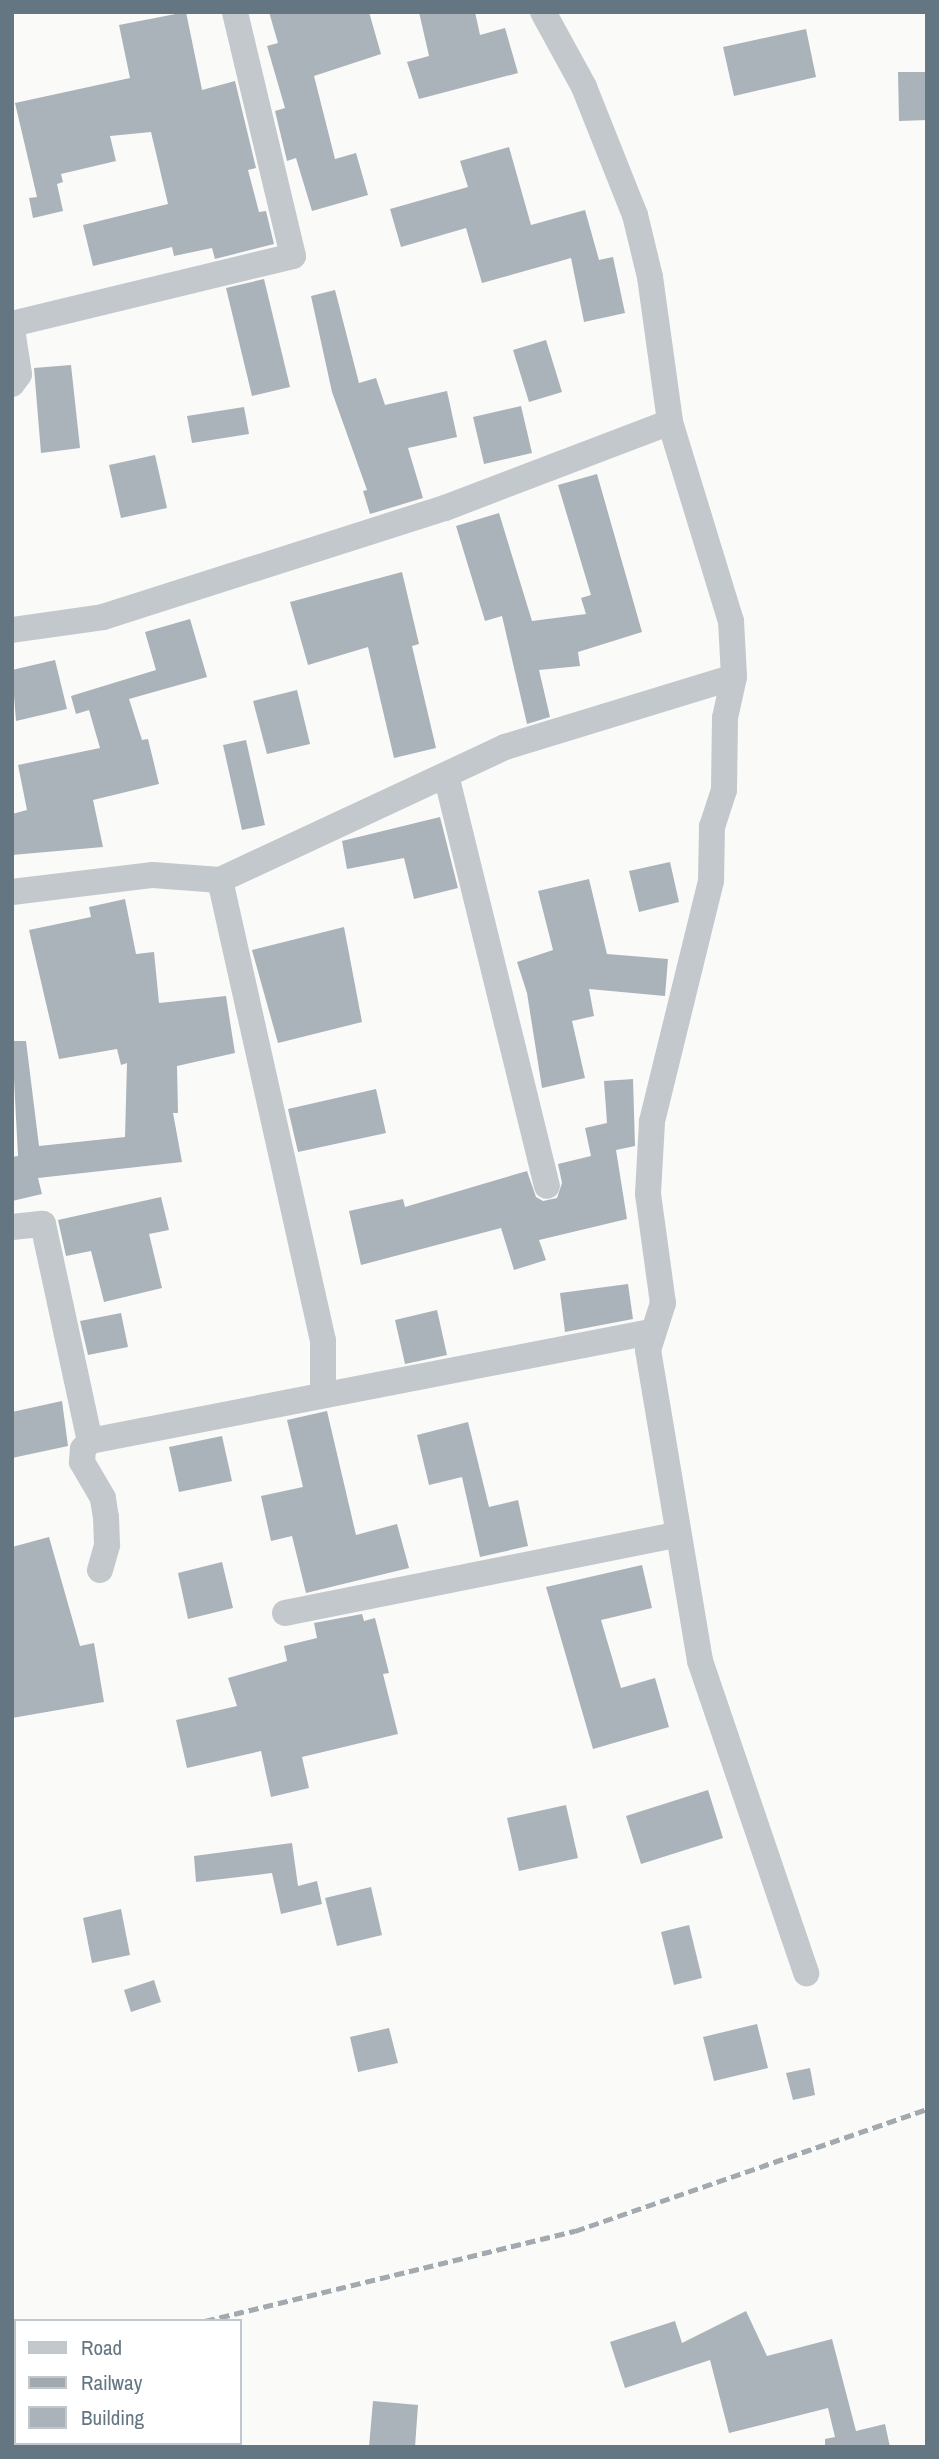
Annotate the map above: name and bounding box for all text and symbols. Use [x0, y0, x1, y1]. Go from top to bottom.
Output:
legend [14, 2319, 242, 2445]
text: Road [81, 2333, 122, 2362]
text: Railway [81, 2368, 142, 2397]
text: Building [81, 2403, 144, 2432]

